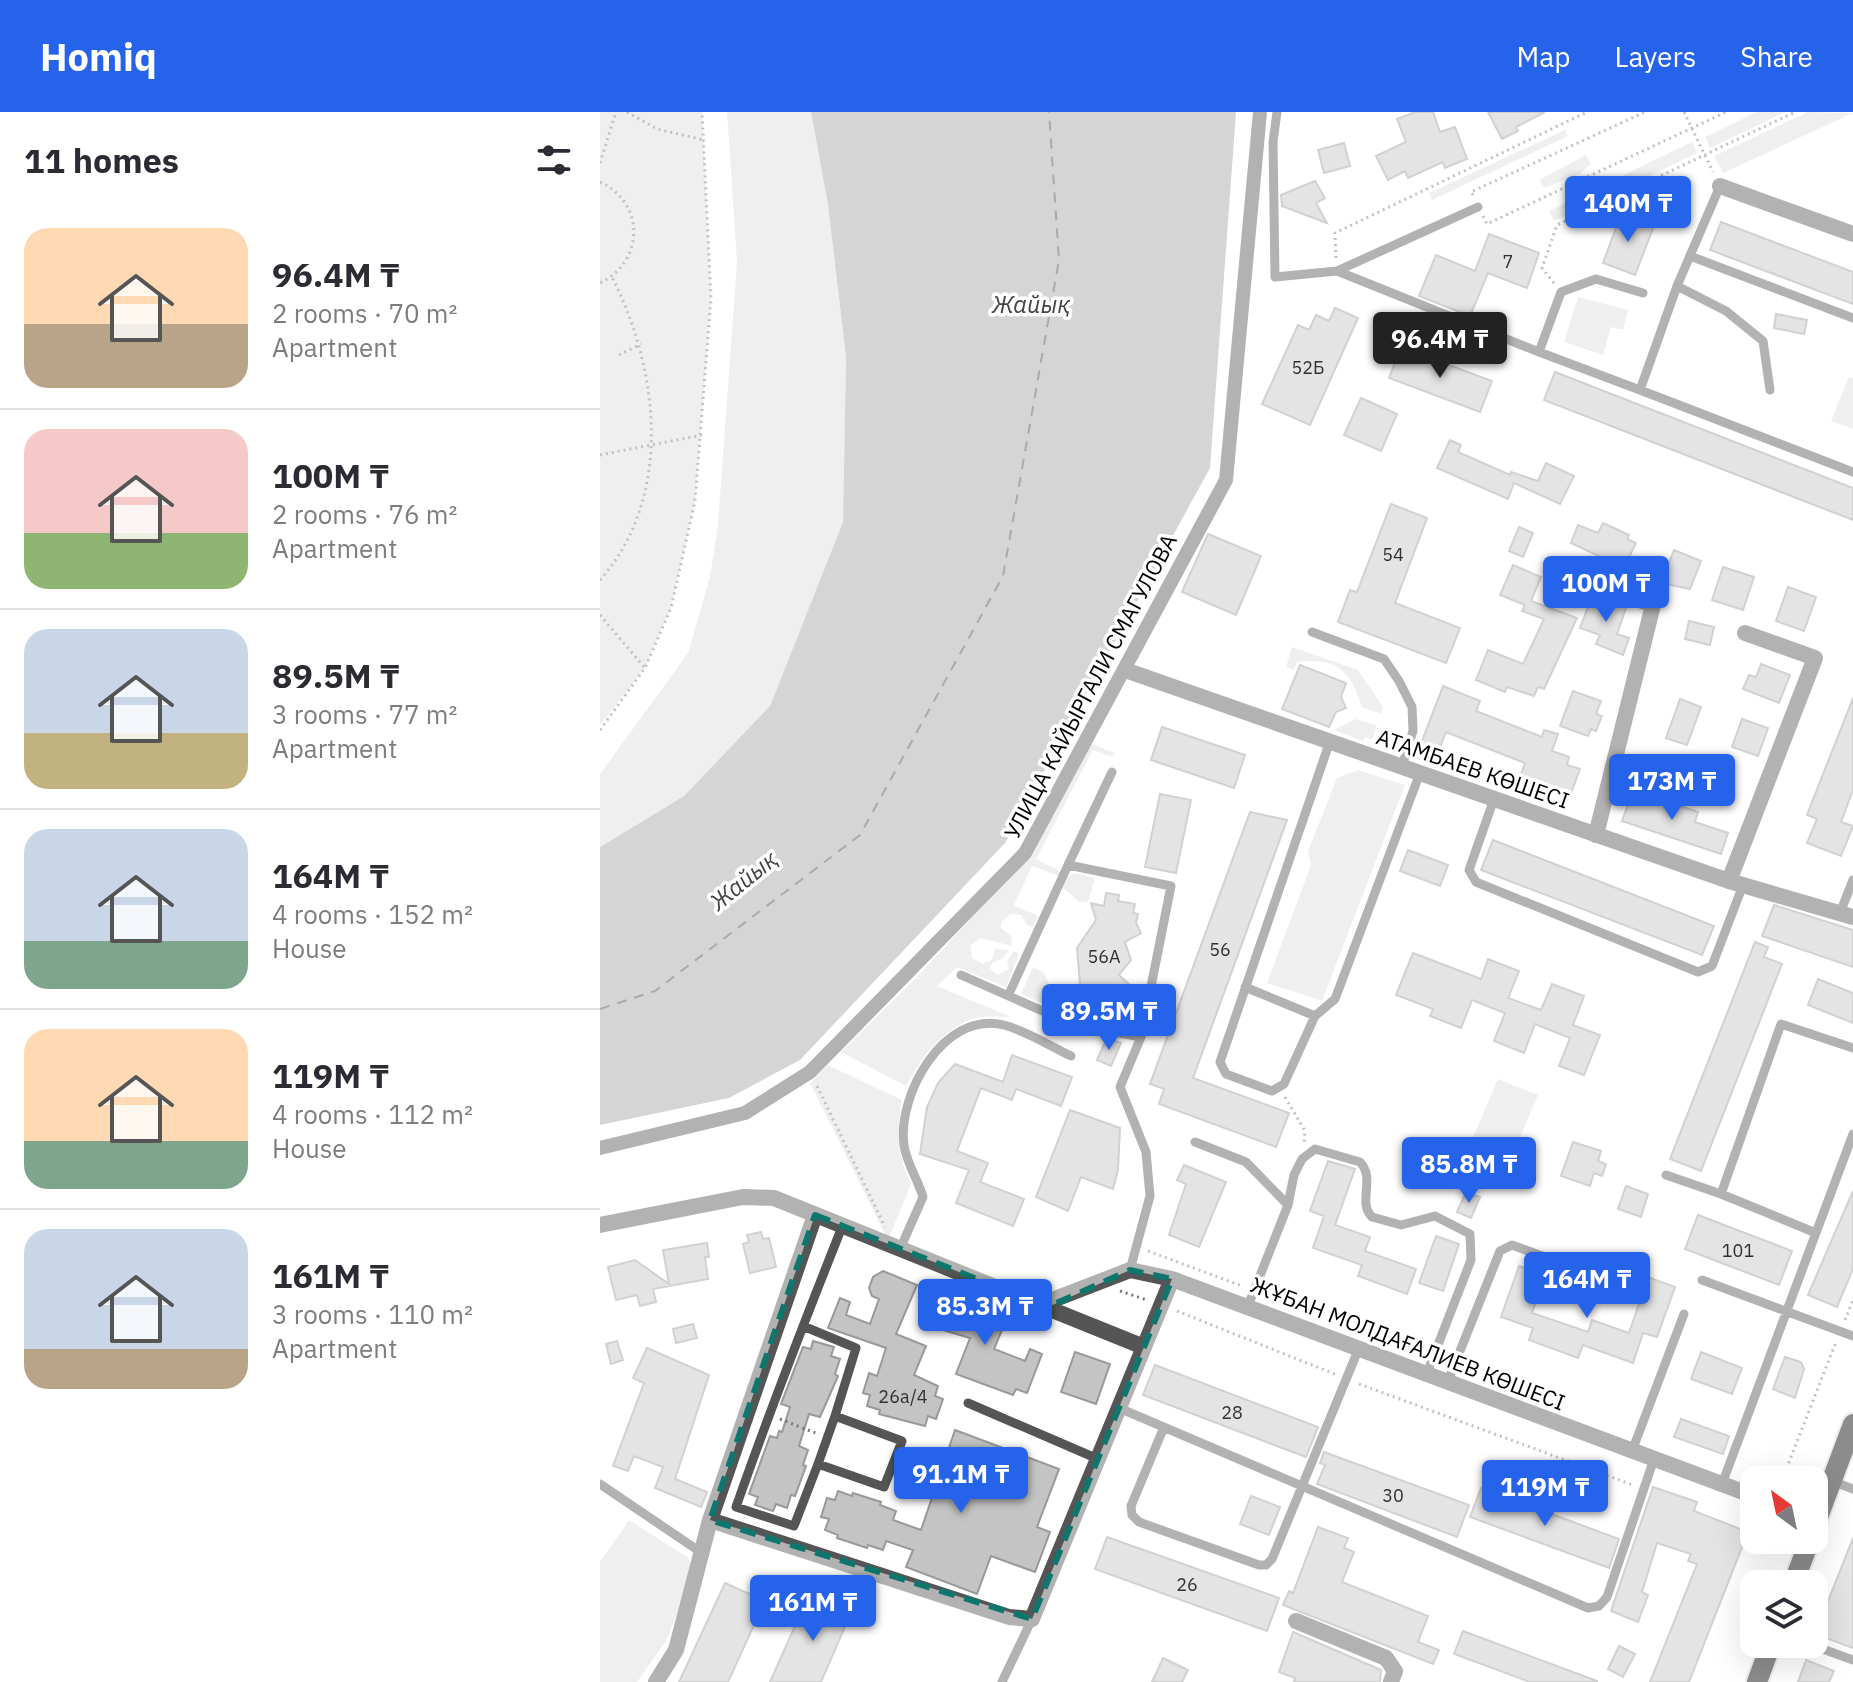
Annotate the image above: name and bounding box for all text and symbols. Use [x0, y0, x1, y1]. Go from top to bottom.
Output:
text: Homiq [40, 32, 157, 81]
text: Map [1516, 38, 1570, 75]
text: Layers [1614, 38, 1696, 75]
text: Share [1740, 38, 1813, 75]
text: 11 homes [24, 138, 179, 182]
icon: filters [532, 138, 576, 182]
pin: 140M ₸ [1563, 176, 1693, 244]
text: 140M ₸ [1583, 185, 1673, 219]
house number: 7 [1503, 250, 1513, 273]
text: 96.4M ₸ [272, 252, 400, 296]
icon: home [88, 260, 184, 356]
water label: Жайық [991, 288, 1070, 320]
text: 2 rooms · 70 m² [272, 296, 457, 330]
pin: 96.4M ₸ [1366, 312, 1514, 380]
text: 96.4M ₸ [1391, 321, 1489, 355]
text: Apartment [272, 330, 397, 364]
house number: 52Б [1291, 356, 1325, 379]
text: 100M ₸ [272, 453, 390, 497]
icon: home [88, 461, 184, 557]
text: 2 rooms · 76 m² [272, 497, 457, 531]
street label: УЛИЦА КАЙЫРГАЛИ СМАГУЛОВА [997, 528, 1183, 844]
text: Apartment [272, 531, 397, 565]
house number: 54 [1382, 543, 1404, 566]
pin: 100M ₸ [1541, 556, 1671, 624]
text: 100M ₸ [1561, 565, 1651, 599]
text: 89.5M ₸ [272, 653, 400, 697]
icon: home [88, 661, 184, 757]
text: 3 rooms · 77 m² [272, 697, 457, 731]
street label: АТАМБАЕВ КӨШЕСІ [1373, 721, 1573, 815]
text: Apartment [272, 731, 397, 765]
pin: 173M ₸ [1607, 754, 1737, 822]
text: 173M ₸ [1627, 763, 1717, 797]
water label: Жайық [702, 843, 784, 918]
text: 164M ₸ [272, 853, 390, 897]
icon: home [88, 861, 184, 957]
text: 4 rooms · 152 m² [272, 897, 473, 931]
text: House [272, 931, 347, 965]
house number: 56 [1209, 938, 1231, 961]
house number: 56А [1087, 945, 1121, 968]
pin: 89.5M ₸ [1035, 984, 1183, 1052]
text: 89.5M ₸ [1060, 993, 1158, 1027]
text: 119M ₸ [272, 1053, 390, 1097]
icon: home [88, 1061, 184, 1157]
text: 4 rooms · 112 m² [272, 1097, 473, 1131]
text: House [272, 1131, 347, 1165]
pin: 85.8M ₸ [1395, 1137, 1543, 1205]
text: 85.8M ₸ [1420, 1146, 1518, 1180]
house number: 101 [1722, 1239, 1754, 1262]
pin: 164M ₸ [1522, 1252, 1652, 1320]
text: 161M ₸ [272, 1253, 390, 1297]
icon: home [88, 1261, 184, 1357]
text: 164M ₸ [1542, 1261, 1632, 1295]
street label: ЖҰБАН МОЛДАҒАЛИЕВ КӨШЕСІ [1247, 1270, 1569, 1416]
pin: 85.3M ₸ [911, 1279, 1059, 1347]
text: 85.3M ₸ [936, 1288, 1034, 1322]
text: 3 rooms · 110 m² [272, 1297, 473, 1331]
text: Apartment [272, 1331, 397, 1365]
house number: 26а/4 [878, 1385, 928, 1408]
house number: 28 [1221, 1401, 1243, 1424]
pin: 91.1M ₸ [887, 1447, 1035, 1515]
text: 91.1M ₸ [912, 1456, 1010, 1490]
pin: 119M ₸ [1480, 1460, 1610, 1528]
north arrow [1740, 1466, 1828, 1554]
map controls [1740, 1466, 1828, 1658]
text: 119M ₸ [1500, 1469, 1590, 1503]
house number: 30 [1382, 1484, 1404, 1507]
button: layers [1740, 1570, 1828, 1658]
house number: 26 [1176, 1573, 1198, 1596]
pin: 161M ₸ [748, 1575, 878, 1643]
text: 161M ₸ [768, 1584, 858, 1618]

